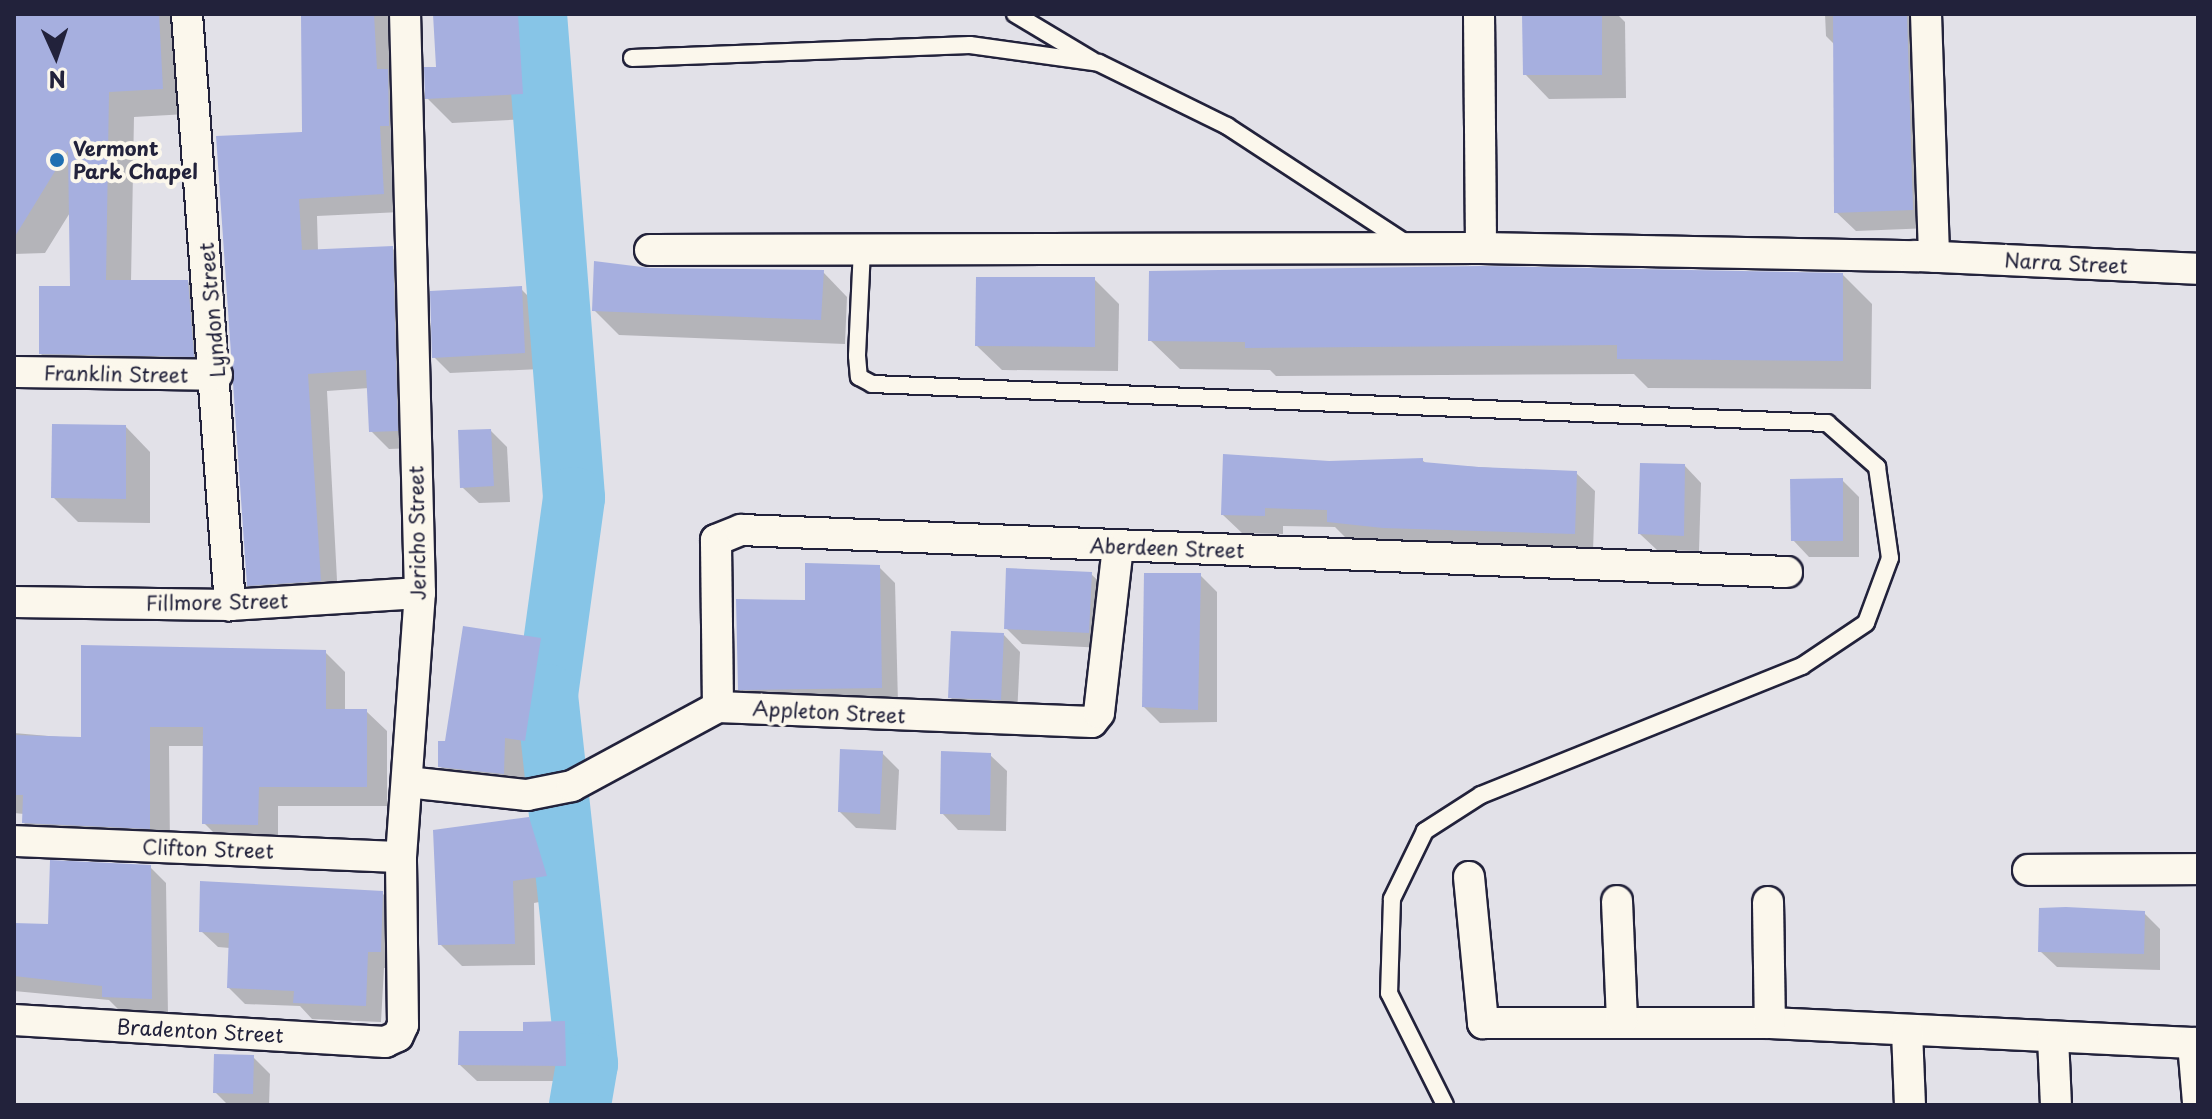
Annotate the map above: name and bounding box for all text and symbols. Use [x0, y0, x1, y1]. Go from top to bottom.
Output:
north arrow [16, 16, 96, 96]
text: N [48, 64, 67, 97]
place label: Vermont Park Chapel [73, 136, 198, 183]
marker: Vermont Park Chapel [48, 151, 66, 169]
street label: Lyndon Street [194, 242, 230, 378]
street label: Narra Street [2003, 248, 2129, 278]
street label: Franklin Street [43, 361, 189, 387]
street label: Jericho Street [404, 465, 430, 601]
street label: Aberdeen Street [1088, 533, 1246, 563]
street label: Fillmore Street [146, 589, 288, 615]
street label: Appleton Street [752, 696, 906, 728]
street label: Clifton Street [142, 835, 274, 863]
street label: Bradenton Street [116, 1015, 284, 1047]

